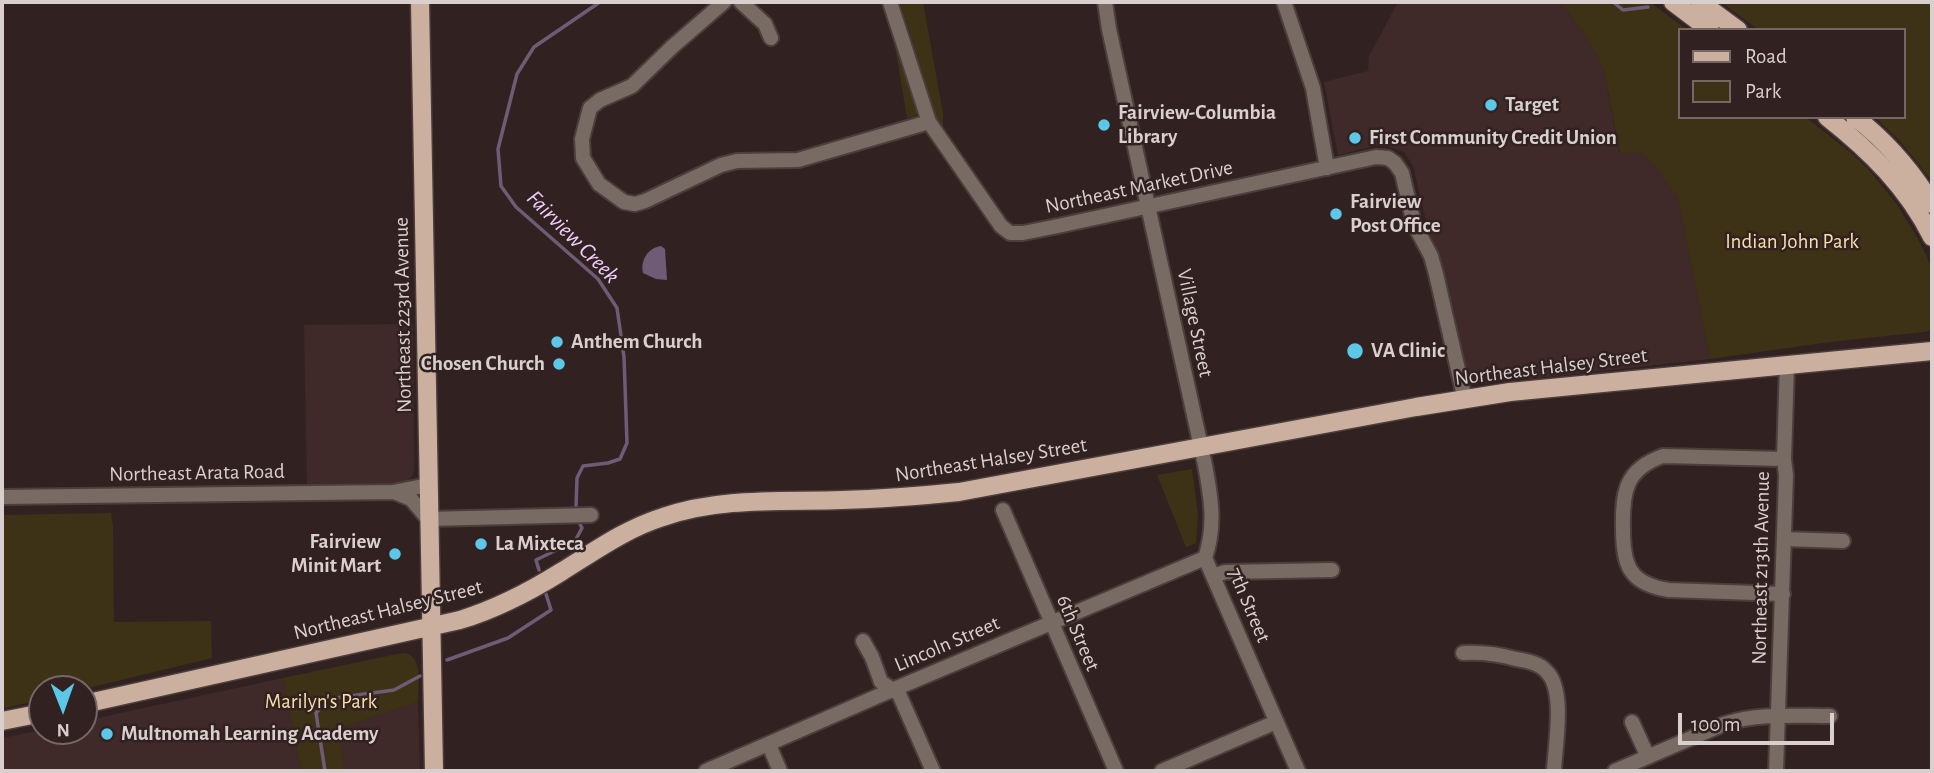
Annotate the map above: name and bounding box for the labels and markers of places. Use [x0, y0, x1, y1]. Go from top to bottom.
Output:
place label: Target [1505, 92, 1559, 118]
marker: Target [1483, 97, 1499, 113]
place label: Fairview-Columbia Library [1118, 100, 1276, 150]
marker: Fairview-Columbia Library [1096, 117, 1112, 133]
place label: First Community Credit Union [1369, 125, 1617, 151]
marker: First Community Credit Union [1347, 130, 1363, 146]
place label: Fairview Post Office [1350, 189, 1441, 239]
marker: Fairview Post Office [1328, 206, 1344, 222]
place label: Anthem Church [571, 329, 702, 355]
marker: Anthem Church [549, 334, 565, 350]
place label: VA Clinic [1371, 338, 1445, 364]
marker: VA Clinic [1345, 341, 1365, 361]
place label: Chosen Church [421, 351, 545, 377]
marker: Chosen Church [551, 356, 567, 372]
place label: Fairview Minit Mart [291, 529, 381, 579]
place label: La Mixteca [495, 531, 584, 557]
marker: La Mixteca [473, 536, 489, 552]
marker: Fairview Minit Mart [387, 546, 403, 562]
place label: Multnomah Learning Academy [121, 721, 378, 747]
marker: Multnomah Learning Academy [99, 726, 115, 742]

